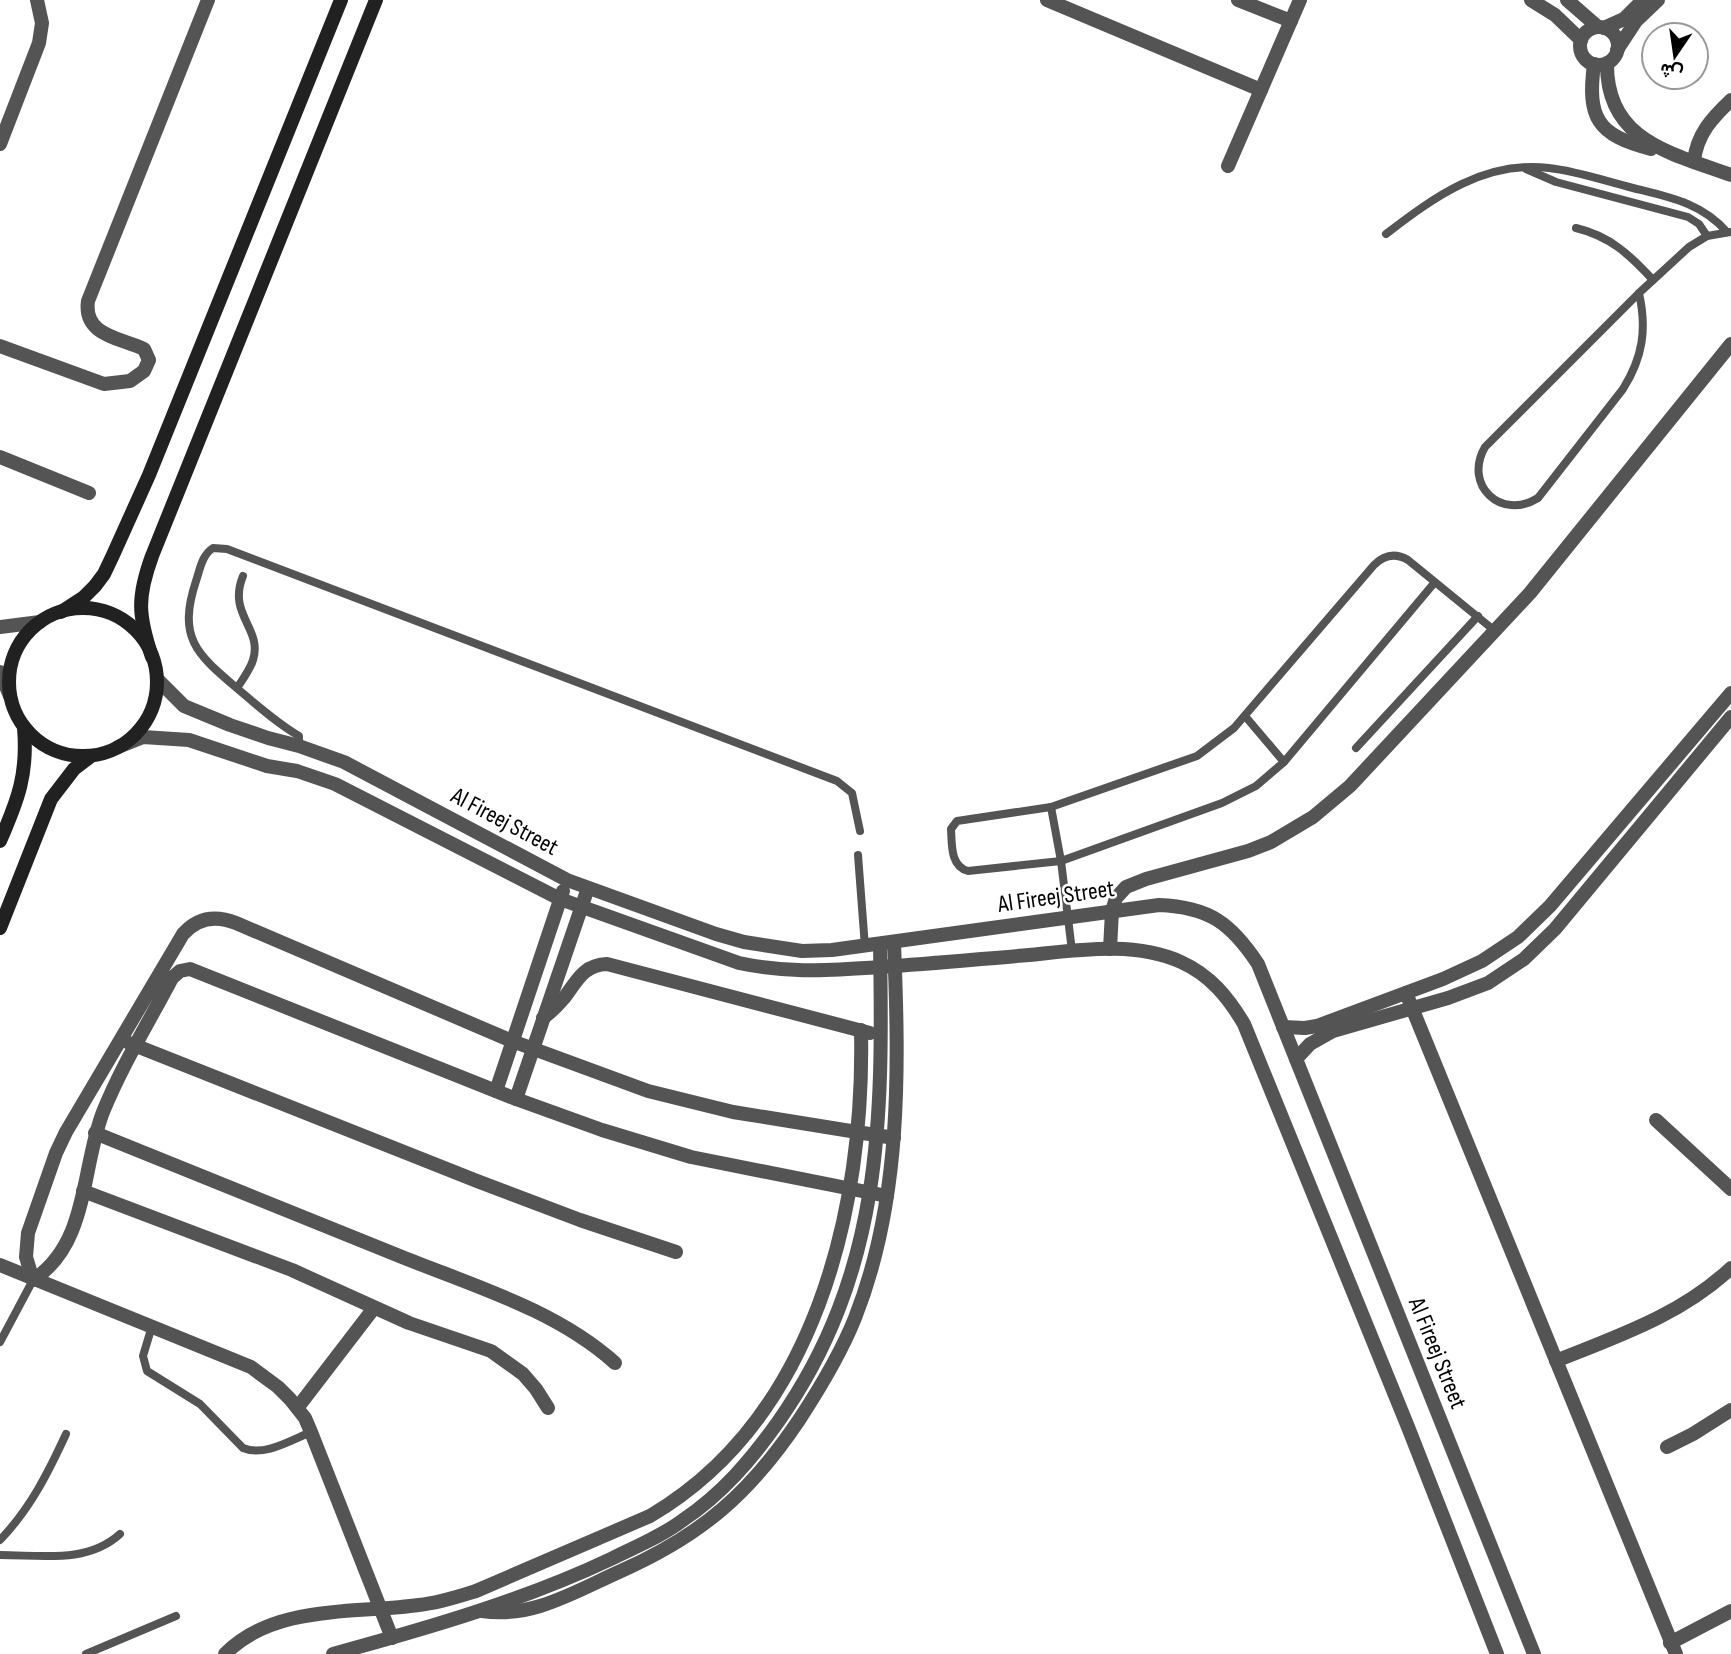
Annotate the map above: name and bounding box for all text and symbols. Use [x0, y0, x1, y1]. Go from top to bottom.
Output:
north arrow [1640, 21, 1710, 91]
text: ش [1658, 57, 1685, 85]
street label: Al Fireej Street [445, 781, 563, 862]
street label: Al Fireej Street [995, 874, 1116, 919]
street label: Al Fireej Street [1402, 1292, 1473, 1413]

